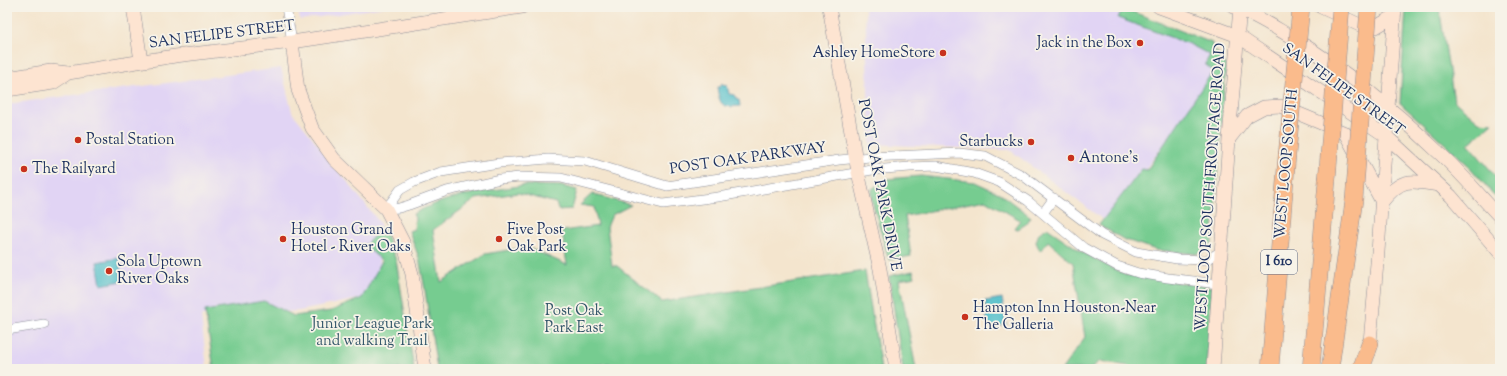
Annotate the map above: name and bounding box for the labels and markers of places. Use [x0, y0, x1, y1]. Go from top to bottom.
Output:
place label: Jack in the Box [1036, 33, 1132, 54]
marker: Jack in the Box [1135, 38, 1145, 48]
place label: Ashley HomeStore [812, 43, 935, 64]
marker: Ashley HomeStore [938, 48, 948, 58]
place label: Postal Station [86, 130, 175, 151]
place label: Starbucks [959, 132, 1023, 153]
marker: Postal Station [73, 135, 83, 145]
marker: Starbucks [1026, 137, 1036, 147]
place label: Antone's [1079, 148, 1138, 169]
marker: Antone's [1066, 153, 1076, 163]
place label: The Railyard [32, 159, 116, 180]
marker: The Railyard [19, 164, 29, 174]
place label: Houston Grand Hotel - River Oaks [291, 220, 411, 258]
place label: Five Post Oak Park [507, 220, 567, 258]
marker: Houston Grand Hotel - River Oaks [278, 234, 288, 244]
marker: Five Post Oak Park [494, 234, 504, 244]
place label: Sola Uptown River Oaks [117, 252, 202, 290]
marker: Sola Uptown River Oaks [104, 266, 114, 276]
place label: Hampton Inn Houston-Near The Galleria [973, 298, 1157, 336]
marker: Hampton Inn Houston-Near The Galleria [960, 312, 970, 322]

